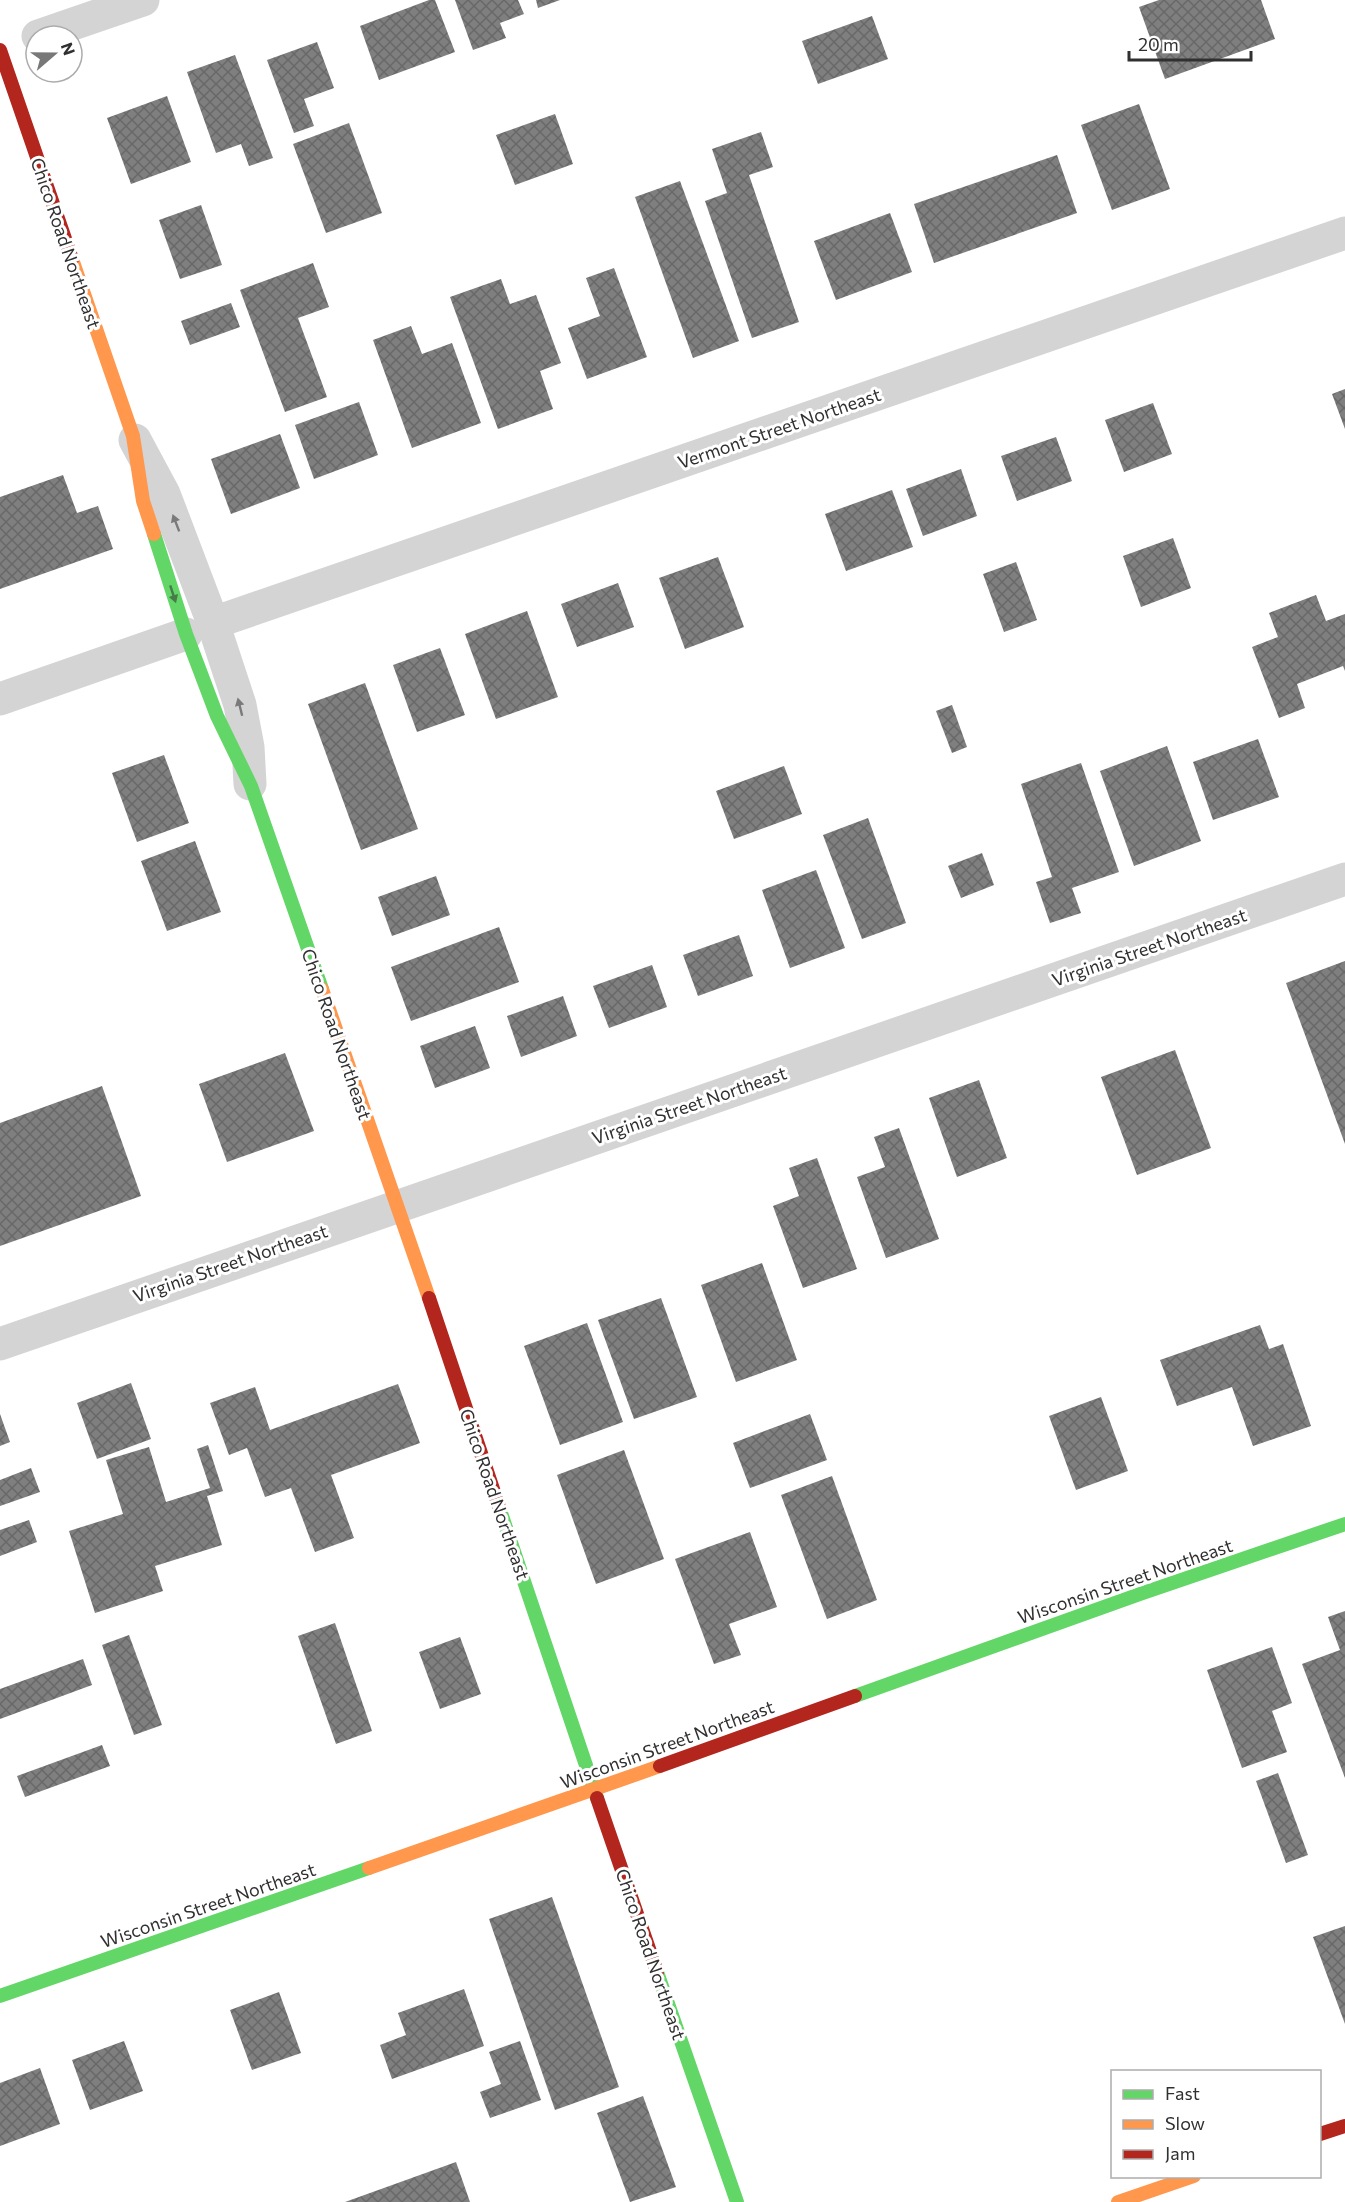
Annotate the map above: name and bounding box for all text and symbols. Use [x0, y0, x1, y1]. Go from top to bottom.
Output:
north arrow [24, 24, 84, 84]
scale bar [1129, 24, 1250, 62]
text: 20 m [1138, 33, 1179, 55]
text: N [58, 40, 80, 58]
street label: Chico Road Northeast [26, 155, 106, 331]
street label: Vermont Street Northeast [675, 383, 883, 473]
one-way arrow [170, 514, 180, 532]
one-way arrow [169, 585, 178, 603]
one-way arrow [234, 698, 244, 716]
street label: Virginia Street Northeast [1049, 903, 1249, 991]
street label: Chico Road Northeast [297, 946, 377, 1122]
street label: Virginia Street Northeast [589, 1061, 789, 1149]
street label: Virginia Street Northeast [130, 1219, 330, 1307]
street label: Chico Road Northeast [455, 1406, 535, 1582]
street label: Wisconsin Street Northeast [1015, 1534, 1235, 1628]
street label: Wisconsin Street Northeast [557, 1695, 777, 1793]
street label: Wisconsin Street Northeast [98, 1858, 318, 1952]
street label: Chico Road Northeast [611, 1866, 691, 2042]
legend [1111, 2070, 1321, 2178]
text: Fast [1165, 2082, 1200, 2104]
text: Slow [1165, 2112, 1205, 2134]
text: Jam [1165, 2142, 1195, 2164]

